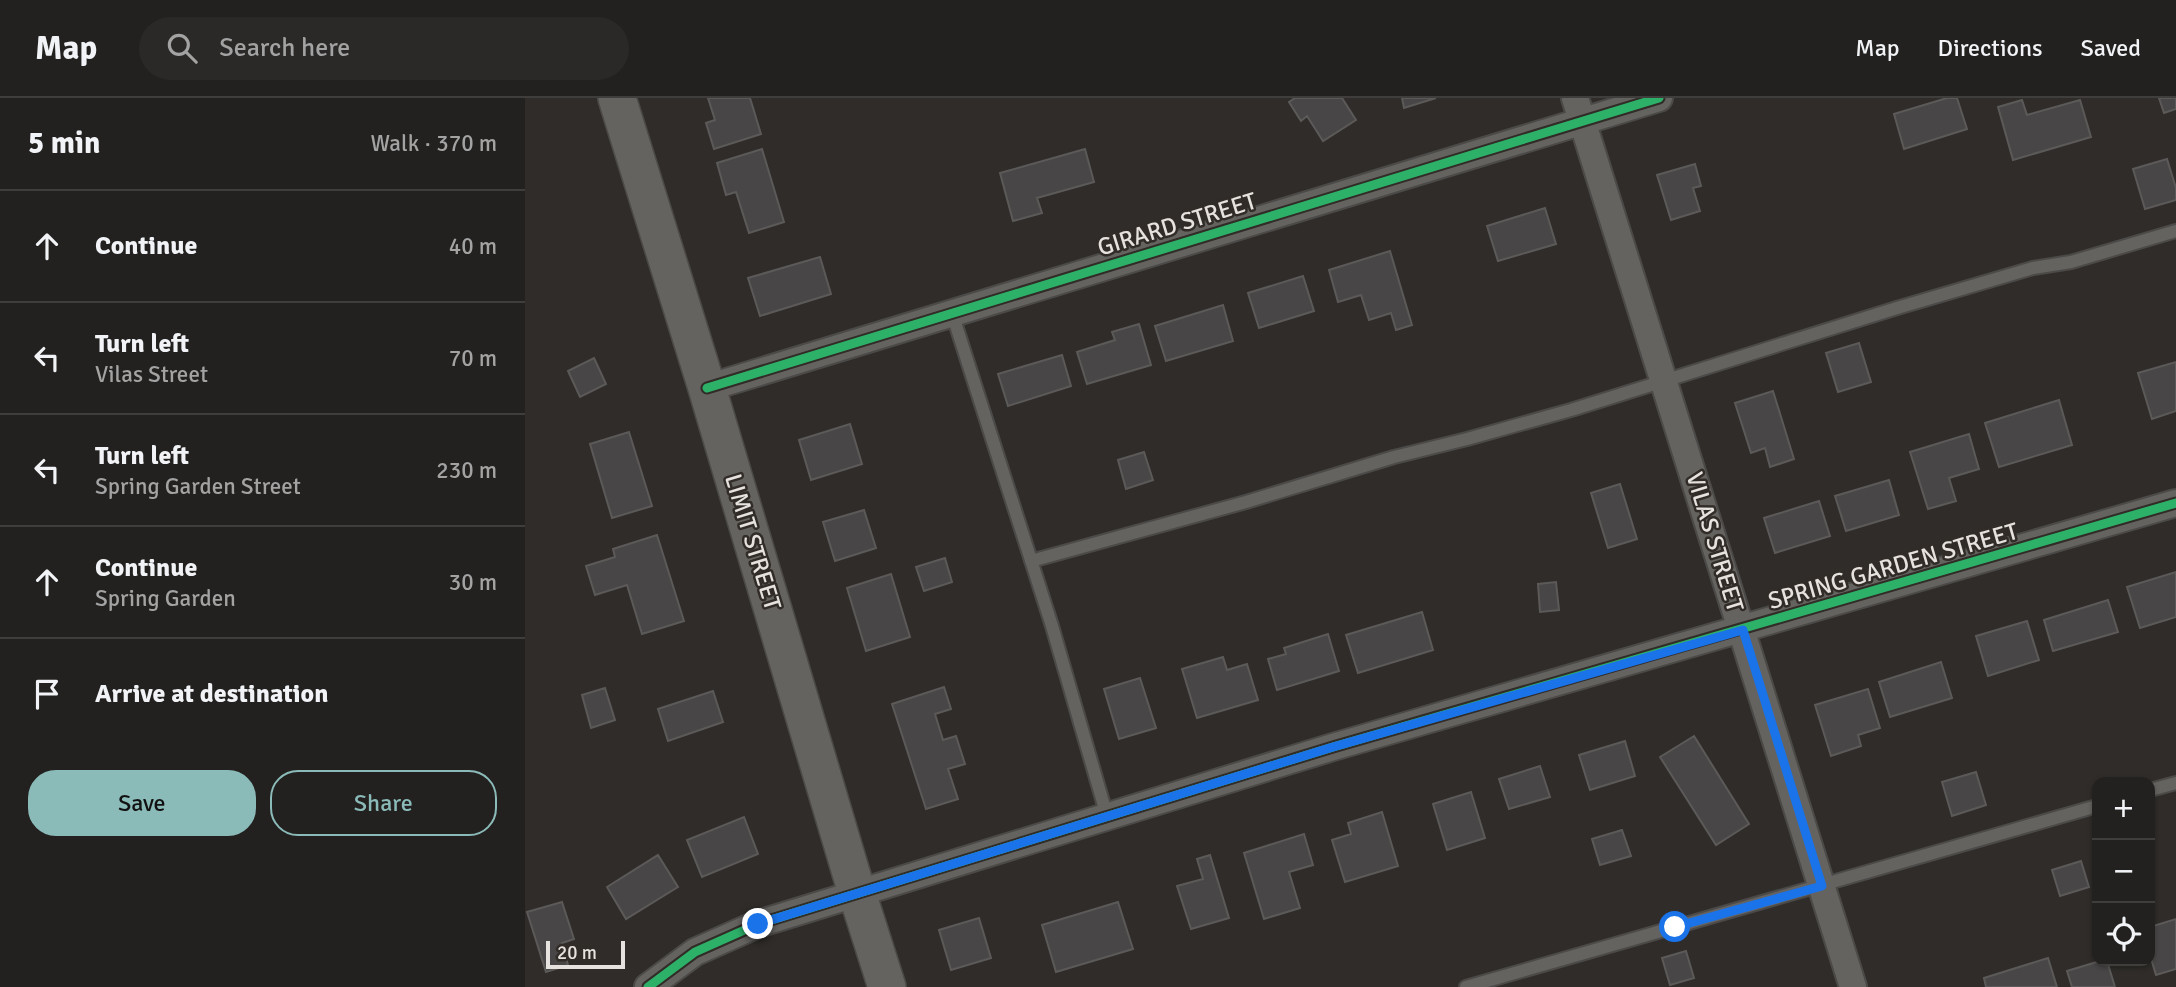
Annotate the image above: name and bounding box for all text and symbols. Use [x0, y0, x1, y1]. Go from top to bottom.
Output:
search box [139, 17, 629, 80]
text: Map [35, 28, 97, 69]
icon: search [163, 29, 201, 67]
text: Search here [219, 32, 350, 64]
text: Map [1855, 33, 1900, 63]
text: Directions [1938, 33, 2043, 63]
text: Saved [2081, 33, 2141, 63]
text: 5 min [28, 125, 100, 162]
text: Walk · 370 m [371, 129, 497, 158]
street label: GIRARD STREET [1094, 186, 1260, 262]
icon: ahead [28, 227, 66, 265]
text: Continue [95, 230, 197, 262]
text: 40 m [449, 232, 497, 261]
text: Turn left [95, 328, 189, 360]
icon: left [28, 339, 66, 377]
text: 70 m [449, 344, 497, 373]
text: Vilas Street [95, 360, 208, 389]
text: Turn left [95, 440, 189, 472]
icon: left [28, 451, 66, 489]
text: 230 m [436, 456, 497, 485]
street label: VILAS STREET [1680, 469, 1750, 616]
street label: LIMIT STREET [718, 470, 788, 614]
text: Spring Garden Street [95, 472, 301, 501]
street label: SPRING GARDEN STREET [1765, 516, 2022, 616]
text: Continue [95, 552, 197, 584]
icon: ahead [28, 563, 66, 601]
text: 30 m [449, 568, 497, 597]
text: Spring Garden [95, 584, 236, 613]
icon: arrive [28, 675, 66, 713]
text: Arrive at destination [95, 678, 328, 710]
button: Save [28, 770, 256, 836]
button: Share [270, 770, 497, 836]
map controls [2092, 777, 2155, 966]
button: + [2092, 777, 2155, 840]
button: − [2092, 840, 2155, 903]
button: locate [2092, 903, 2155, 966]
route end [742, 908, 773, 939]
route start [1659, 911, 1690, 942]
scale bar [546, 938, 625, 970]
text: 20 m [557, 941, 597, 965]

